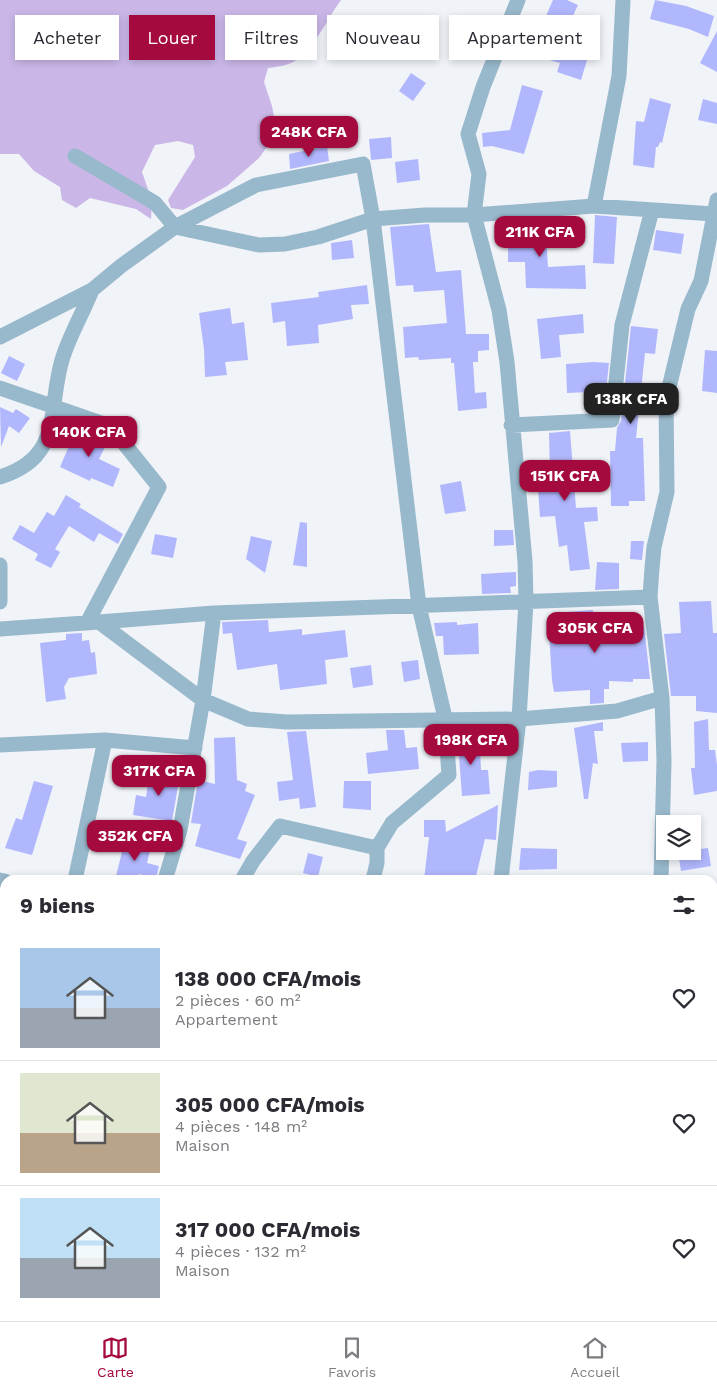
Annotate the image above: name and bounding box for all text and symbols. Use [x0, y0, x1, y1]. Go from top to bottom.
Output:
chip: Acheter [15, 15, 119, 60]
chip: Louer [129, 15, 215, 60]
chip: Filtres [225, 15, 317, 60]
chip: Nouveau [327, 15, 439, 60]
chip: Appartement [449, 15, 600, 60]
pin: 248K CFA [257, 116, 361, 158]
text: 248K CFA [271, 122, 347, 141]
pin: 211K CFA [488, 216, 592, 258]
text: 211K CFA [505, 222, 575, 241]
pin: 138K CFA [579, 382, 683, 425]
text: 138K CFA [595, 389, 667, 408]
pin: 140K CFA [37, 416, 141, 458]
text: 140K CFA [52, 422, 126, 441]
pin: 151K CFA [513, 460, 617, 502]
text: 151K CFA [530, 466, 600, 485]
pin: 305K CFA [543, 612, 647, 654]
text: 305K CFA [557, 618, 633, 637]
pin: 198K CFA [419, 724, 523, 766]
text: 198K CFA [435, 730, 507, 749]
pin: 317K CFA [107, 754, 211, 797]
text: 317K CFA [123, 761, 195, 780]
map controls [656, 815, 701, 860]
button: layers [656, 815, 701, 860]
pin: 352K CFA [83, 820, 187, 862]
text: 352K CFA [98, 826, 172, 845]
icon: filters [670, 891, 698, 919]
text: 9 biens [20, 893, 95, 918]
text: 138 000 CFA/mois [175, 966, 361, 991]
icon: home [60, 968, 120, 1028]
icon: heart [670, 984, 698, 1012]
text: 2 pièces · 60 m² [175, 991, 301, 1010]
text: Appartement [175, 1010, 278, 1029]
text: 305 000 CFA/mois [175, 1092, 364, 1117]
icon: home [60, 1093, 120, 1153]
icon: heart [670, 1109, 698, 1137]
text: 4 pièces · 148 m² [175, 1117, 307, 1136]
text: Maison [175, 1136, 230, 1155]
text: 317 000 CFA/mois [175, 1217, 360, 1242]
icon: home [60, 1218, 120, 1278]
icon: heart [670, 1234, 698, 1262]
text: 4 pièces · 132 m² [175, 1242, 306, 1261]
text: Maison [175, 1261, 230, 1280]
tab: Carte [97, 1334, 134, 1380]
tab: Favoris [328, 1334, 376, 1380]
tab: Accueil [570, 1334, 620, 1380]

